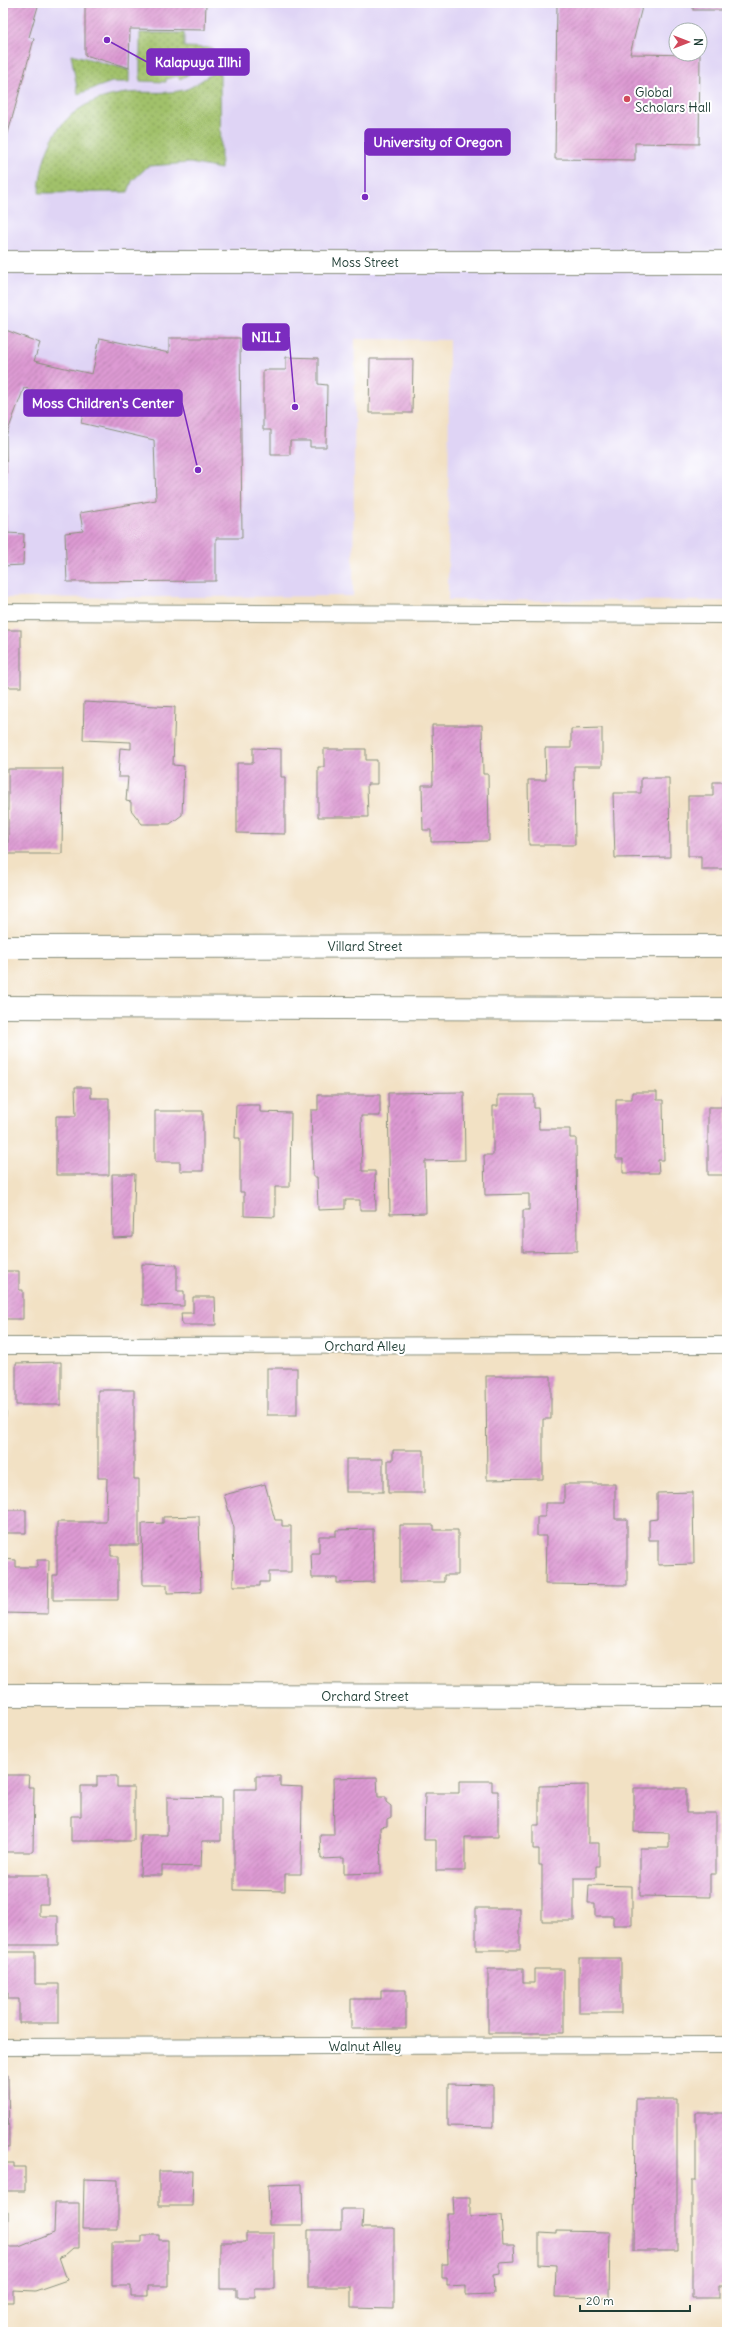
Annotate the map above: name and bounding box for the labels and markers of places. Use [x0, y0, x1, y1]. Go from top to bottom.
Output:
callout: Kalapuya Illhi [147, 49, 249, 75]
place label: Global Scholars Hall [635, 84, 711, 116]
marker: Global Scholars Hall [622, 94, 632, 104]
callout: University of Oregon [365, 129, 510, 155]
callout: NILI [243, 324, 289, 350]
callout: Moss Children's Center [24, 390, 182, 416]

